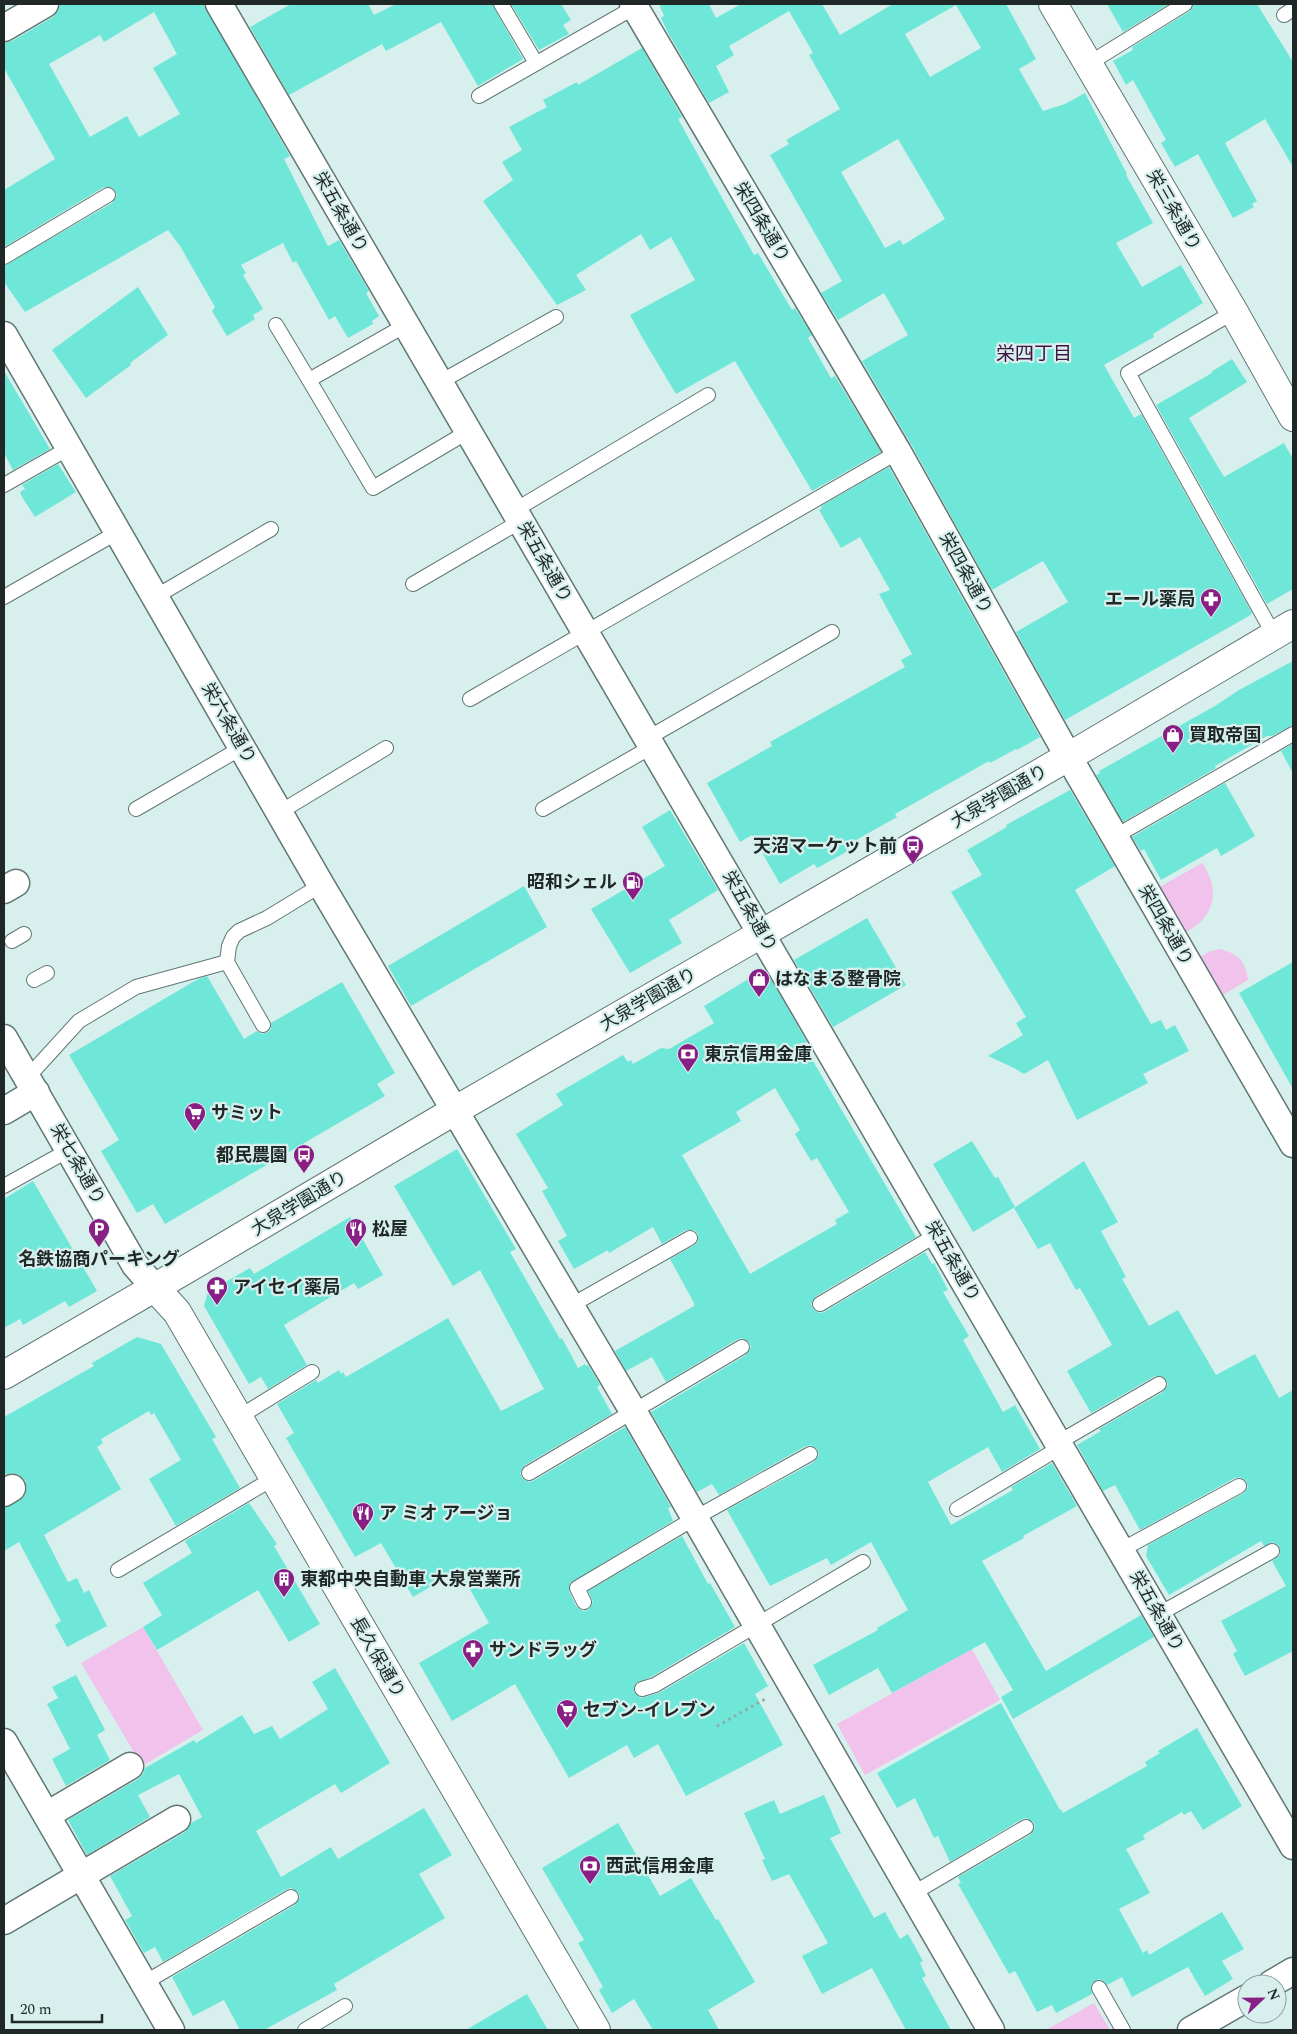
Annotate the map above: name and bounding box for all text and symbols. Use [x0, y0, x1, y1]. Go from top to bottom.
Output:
street label: 栄三条通り [1139, 165, 1208, 256]
street label: 栄五条通り [306, 167, 375, 258]
street label: 栄四条通り [727, 177, 796, 268]
district label: 栄四丁目 [996, 340, 1072, 369]
street label: 栄五条通り [510, 517, 579, 608]
street label: 栄四条通り [932, 527, 999, 619]
place label: エール薬局 [1105, 586, 1195, 613]
pharmacy icon: エール薬局 [1199, 587, 1223, 618]
street label: 栄六条通り [194, 678, 263, 769]
place label: 買取帝国 [1189, 722, 1261, 749]
shop icon: 買取帝国 [1161, 723, 1185, 754]
street label: 大泉学園通り [946, 758, 1053, 835]
place label: 天沼マーケット前 [753, 833, 897, 860]
bus stop icon: 天沼マーケット前 [901, 834, 925, 865]
street label: 栄五条通り [715, 866, 784, 957]
place label: 昭和シェル [527, 869, 617, 896]
fuel station icon: 昭和シェル [621, 870, 645, 901]
street label: 栄四条通り [1131, 880, 1200, 971]
street label: 大泉学園通り [595, 961, 702, 1038]
place label: はなまる整骨院 [775, 966, 901, 993]
shop icon: はなまる整骨院 [747, 967, 771, 998]
place label: 東京信用金庫 [704, 1041, 812, 1068]
bank icon: 東京信用金庫 [676, 1042, 700, 1073]
place label: サミット [211, 1100, 283, 1127]
supermarket icon: サミット [183, 1101, 207, 1132]
street label: 栄七条通り [43, 1119, 112, 1210]
place label: 都民農園 [216, 1142, 288, 1169]
bus stop icon: 都民農園 [292, 1143, 316, 1174]
street label: 大泉学園通り [246, 1164, 352, 1243]
place label: 松屋 [372, 1216, 408, 1243]
street label: 栄五条通り [918, 1216, 987, 1307]
parking icon: 名鉄協商パーキング [87, 1217, 111, 1248]
restaurant icon: 松屋 [344, 1217, 368, 1248]
place label: 名鉄協商パーキング [18, 1246, 180, 1273]
place label: アイセイ薬局 [233, 1274, 340, 1301]
pharmacy icon: アイセイ薬局 [205, 1275, 229, 1306]
place label: ア ミオ アージョ [379, 1500, 513, 1527]
restaurant icon: ア ミオ アージョ [351, 1501, 375, 1532]
place label: 東都中央自動車 大泉営業所 [300, 1566, 521, 1593]
street label: 栄五条通り [1122, 1566, 1191, 1657]
building icon: 東都中央自動車 大泉営業所 [272, 1567, 296, 1598]
street label: 長久保通り [343, 1612, 412, 1703]
place label: サンドラッグ [489, 1637, 597, 1664]
pharmacy icon: サンドラッグ [461, 1638, 485, 1669]
place label: セブン-イレブン [583, 1697, 716, 1724]
supermarket icon: セブン-イレブン [555, 1698, 579, 1729]
place label: 西武信用金庫 [606, 1853, 714, 1880]
bank icon: 西武信用金庫 [578, 1854, 602, 1885]
north arrow [1237, 1974, 1287, 2024]
text: N [1262, 1985, 1285, 2004]
scale bar [12, 1992, 102, 2024]
text: 20 m [20, 1998, 52, 2021]

